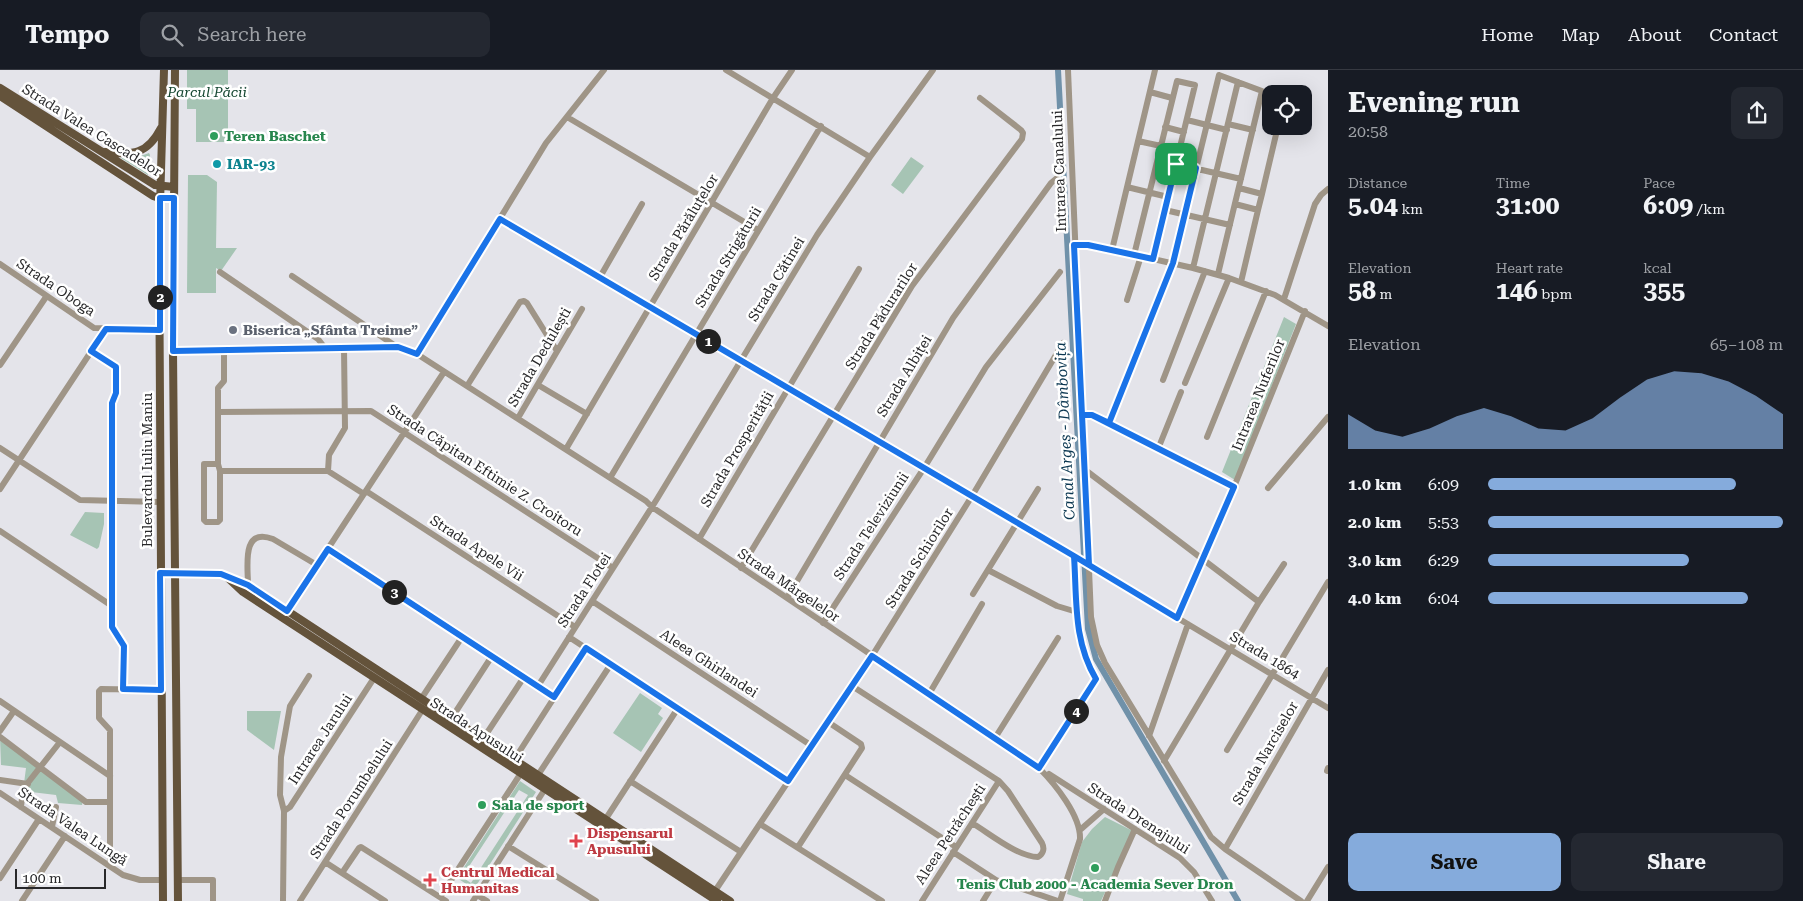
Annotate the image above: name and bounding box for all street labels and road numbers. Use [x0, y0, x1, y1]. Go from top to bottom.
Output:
street label: Strada Valea Cascadelor [19, 80, 165, 180]
street label: Intrarea Canalului [1049, 109, 1069, 232]
street label: Strada Părăluțelor [645, 171, 722, 283]
street label: Strada Strigăturii [692, 203, 765, 310]
street label: Strada Cătinei [745, 234, 808, 324]
street label: Strada Oboga [14, 255, 99, 319]
street label: Strada Pădurarilor [842, 259, 920, 372]
street label: Strada Dedulești [504, 304, 575, 410]
street label: Strada Albiței [873, 332, 936, 420]
street label: Intrarea Nuferilor [1228, 337, 1288, 453]
street label: Strada Prosperității [697, 388, 778, 510]
street label: Bulevardul Iuliu Maniu [139, 393, 155, 547]
street label: Strada Căpitan Eftimie Z. Croitoru [385, 401, 586, 539]
street label: Strada Televiziunii [830, 469, 912, 583]
street label: Strada Schiorilor [882, 505, 956, 611]
street label: Strada Apele Vii [427, 512, 527, 584]
street label: Strada Mărgelelor [735, 545, 843, 625]
street label: Strada Flotei [554, 549, 614, 630]
street label: Aleea Ghirlandei [657, 626, 761, 701]
street label: Strada 1864 [1227, 628, 1303, 682]
street label: Intrarea Jarului [285, 690, 355, 787]
street label: Strada Apusului [428, 694, 527, 766]
street label: Strada Narciselor [1229, 698, 1301, 807]
street label: Strada Porumbelului [307, 736, 396, 861]
street label: Strada Drenajului [1085, 779, 1193, 857]
street label: Aleea Petrăchești [912, 780, 990, 888]
street label: Strada Valea Lungă [15, 783, 131, 869]

